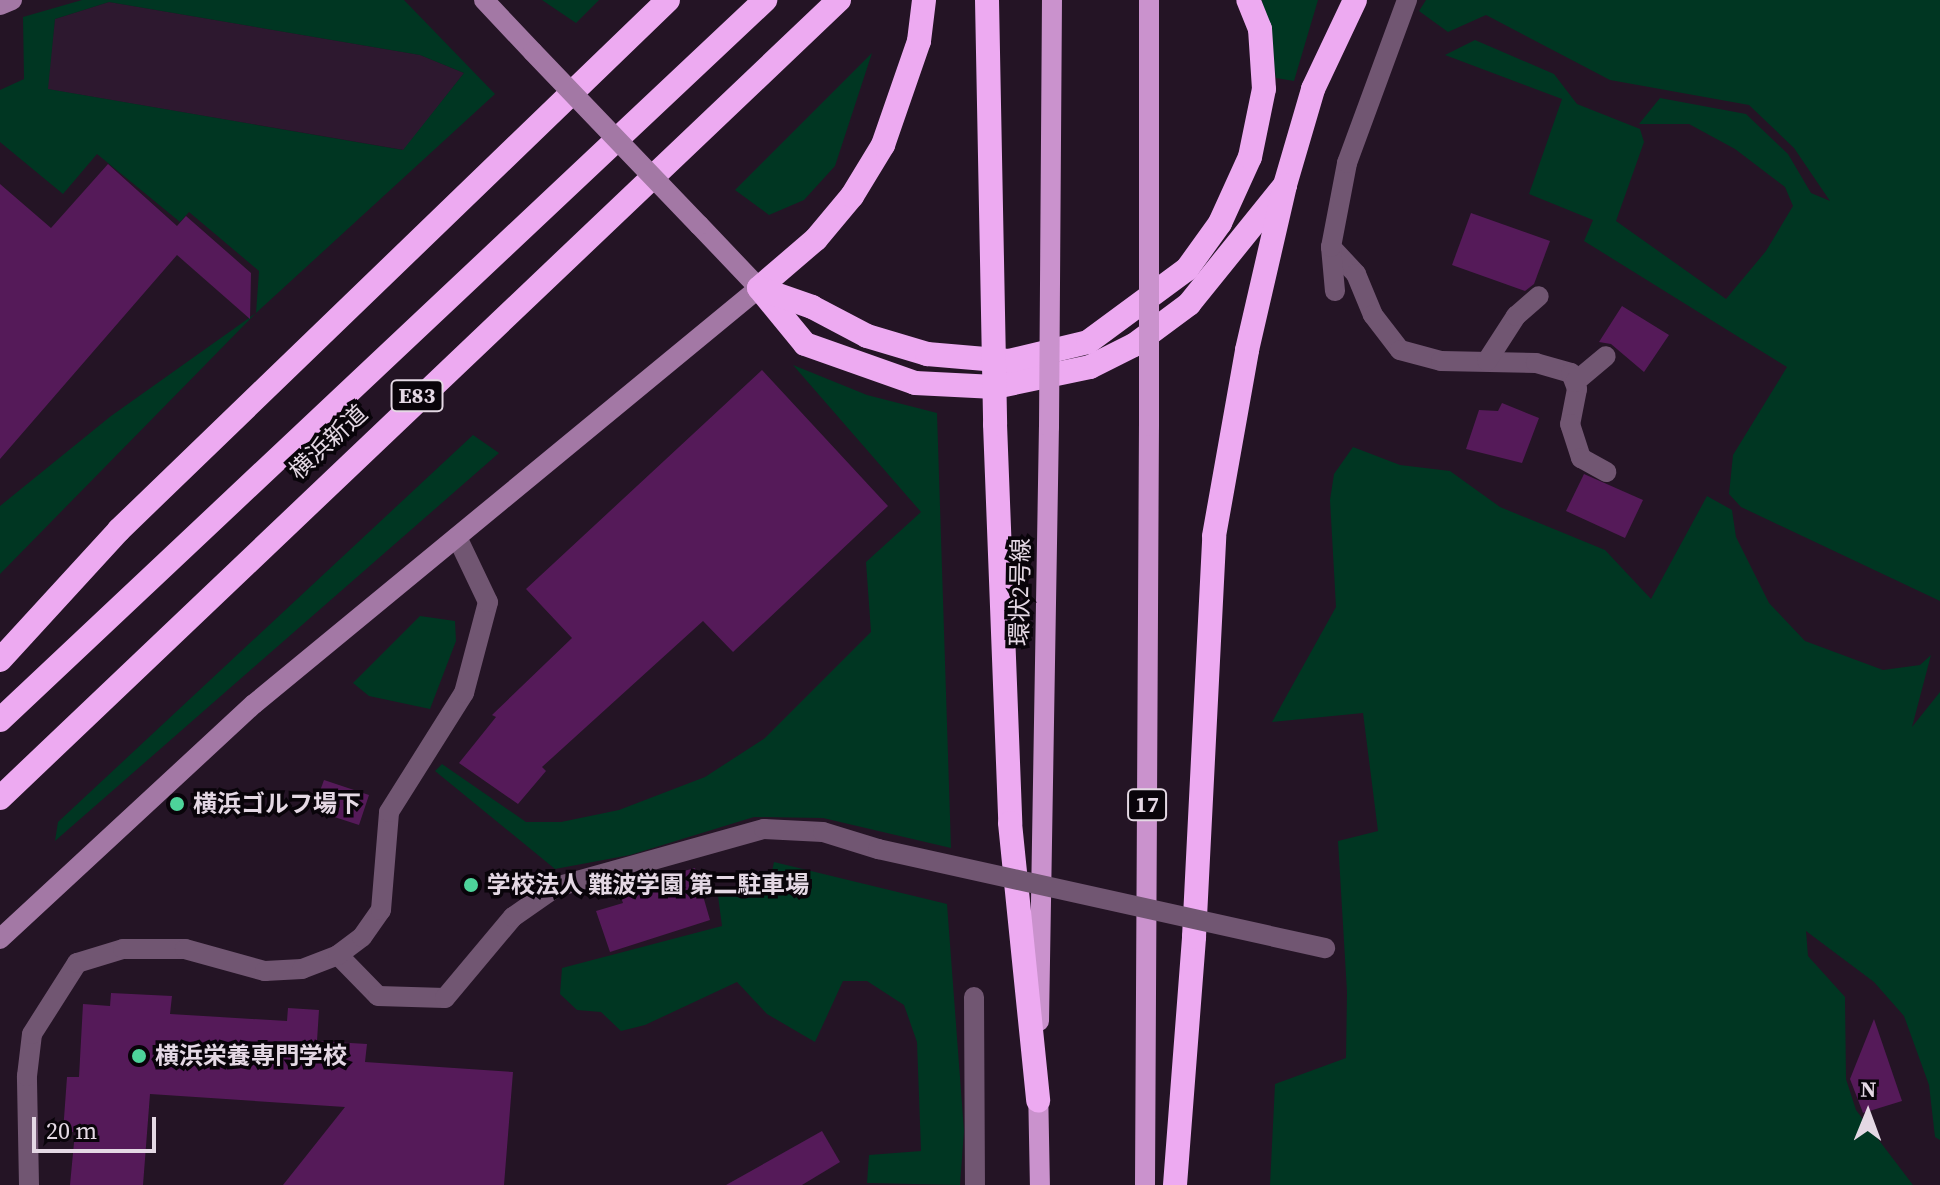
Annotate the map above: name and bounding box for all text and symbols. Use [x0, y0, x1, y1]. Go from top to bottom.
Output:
road number: E83 [389, 378, 445, 414]
street label: 横浜新道 [283, 399, 373, 485]
street label: 環状2号線 [1005, 538, 1035, 646]
road number: 17 [1127, 787, 1167, 823]
place label: 横浜ゴルフ場下 [193, 790, 361, 818]
marker: 横浜ゴルフ場下 [168, 795, 186, 813]
place label: 学校法人 難波学園 第二駐車場 [487, 871, 809, 899]
marker: 学校法人 難波学園 第二駐車場 [462, 876, 480, 894]
place label: 横浜栄養専門学校 [155, 1042, 347, 1070]
marker: 横浜栄養専門学校 [130, 1047, 148, 1065]
north arrow [1828, 1073, 1908, 1153]
text: N [1860, 1074, 1877, 1104]
scale bar [36, 1101, 160, 1151]
text: 20 m [46, 1114, 97, 1147]

